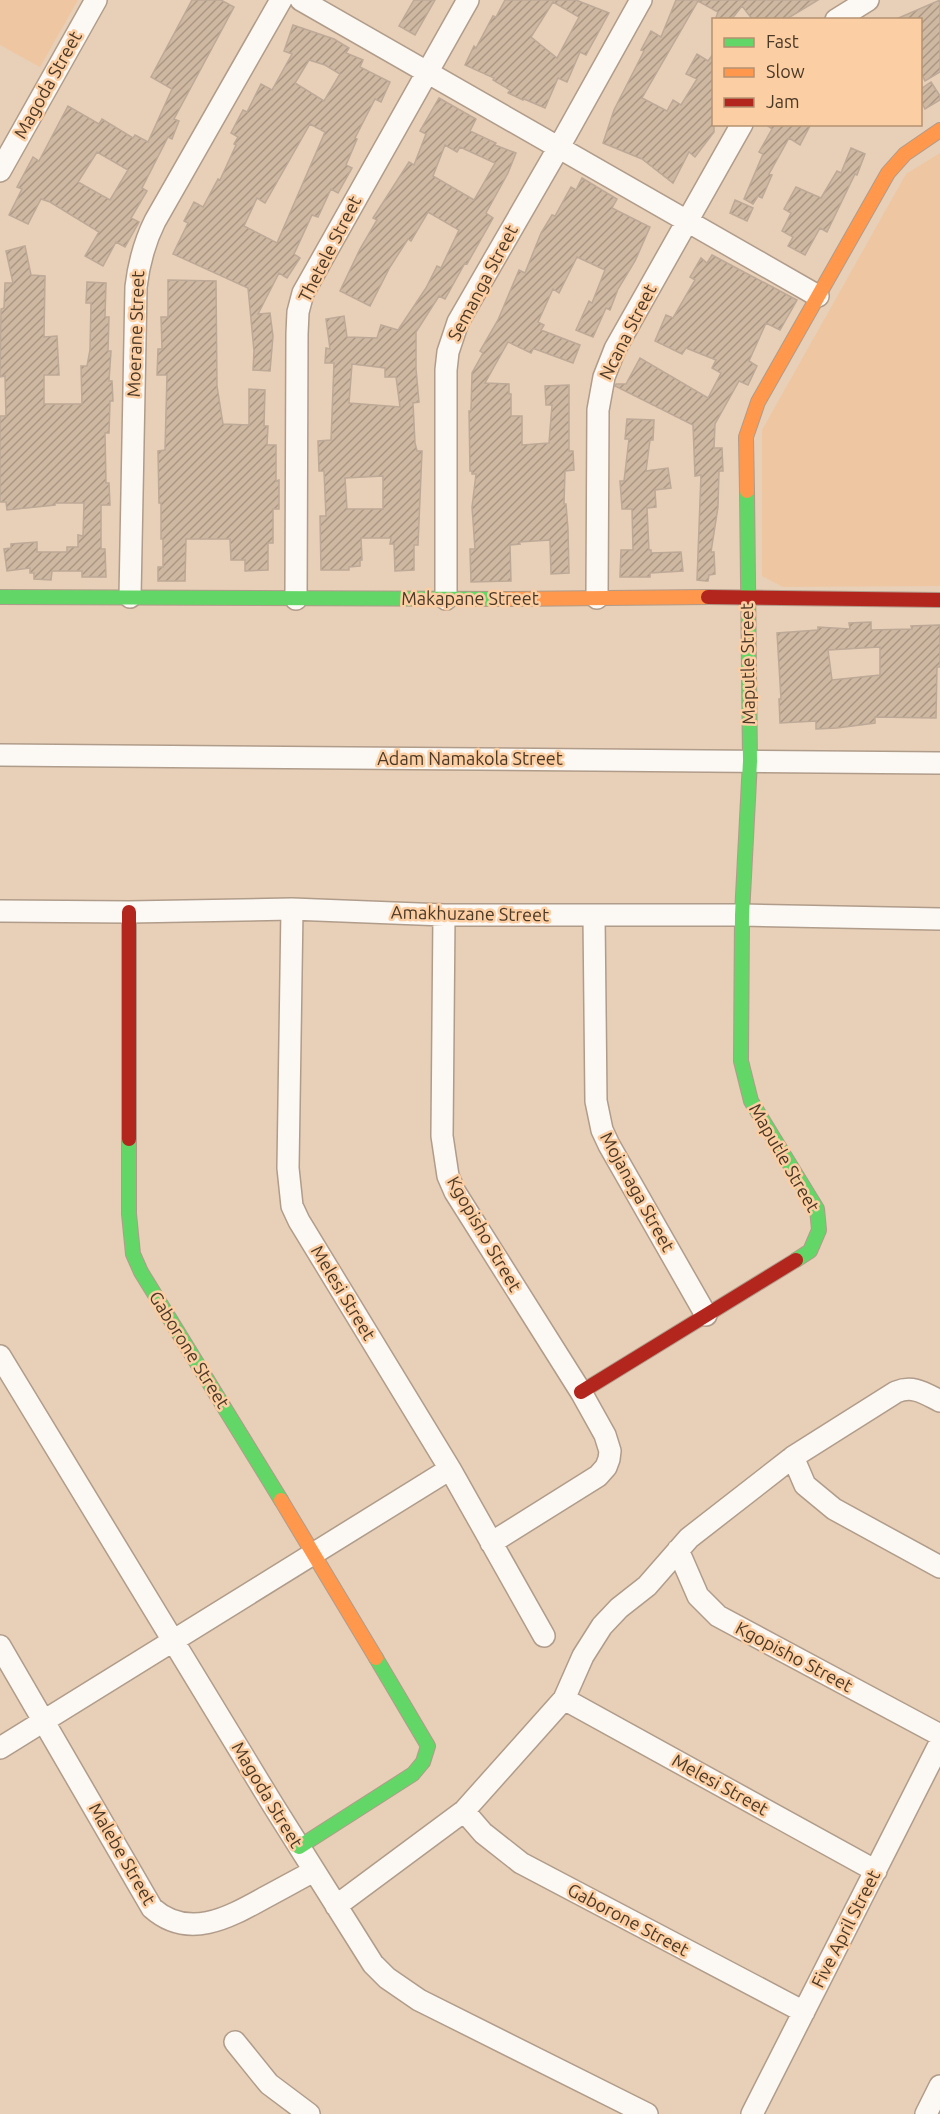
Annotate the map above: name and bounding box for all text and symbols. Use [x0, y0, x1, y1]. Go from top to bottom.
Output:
legend [712, 18, 922, 126]
street label: Magoda Street [9, 27, 85, 142]
text: Fast [766, 31, 799, 51]
text: Slow [766, 61, 805, 81]
text: Jam [766, 91, 800, 111]
street label: Thetele Street [294, 192, 364, 305]
street label: Semanga Street [443, 221, 521, 344]
street label: Moerane Street [123, 270, 147, 398]
street label: Ncana Street [595, 281, 660, 383]
street label: Makapane Street [401, 588, 539, 608]
street label: Maputle Street [736, 603, 758, 725]
street label: Adam Namakola Street [377, 748, 563, 768]
street label: Amakhuzane Street [391, 902, 549, 924]
street label: Maputle Street [746, 1100, 824, 1215]
street label: Mojanaga Street [597, 1128, 679, 1255]
street label: Kgopisho Street [444, 1172, 526, 1295]
street label: Melesi Street [308, 1242, 380, 1343]
street label: Gaborone Street [146, 1287, 234, 1412]
street label: Kgopisho Street [733, 1617, 856, 1695]
street label: Magoda Street [228, 1738, 307, 1851]
street label: Melesi Street [669, 1749, 772, 1819]
street label: Malebe Street [86, 1799, 160, 1908]
street label: Five April Street [807, 1866, 883, 1991]
street label: Gaborone Street [565, 1879, 692, 1959]

